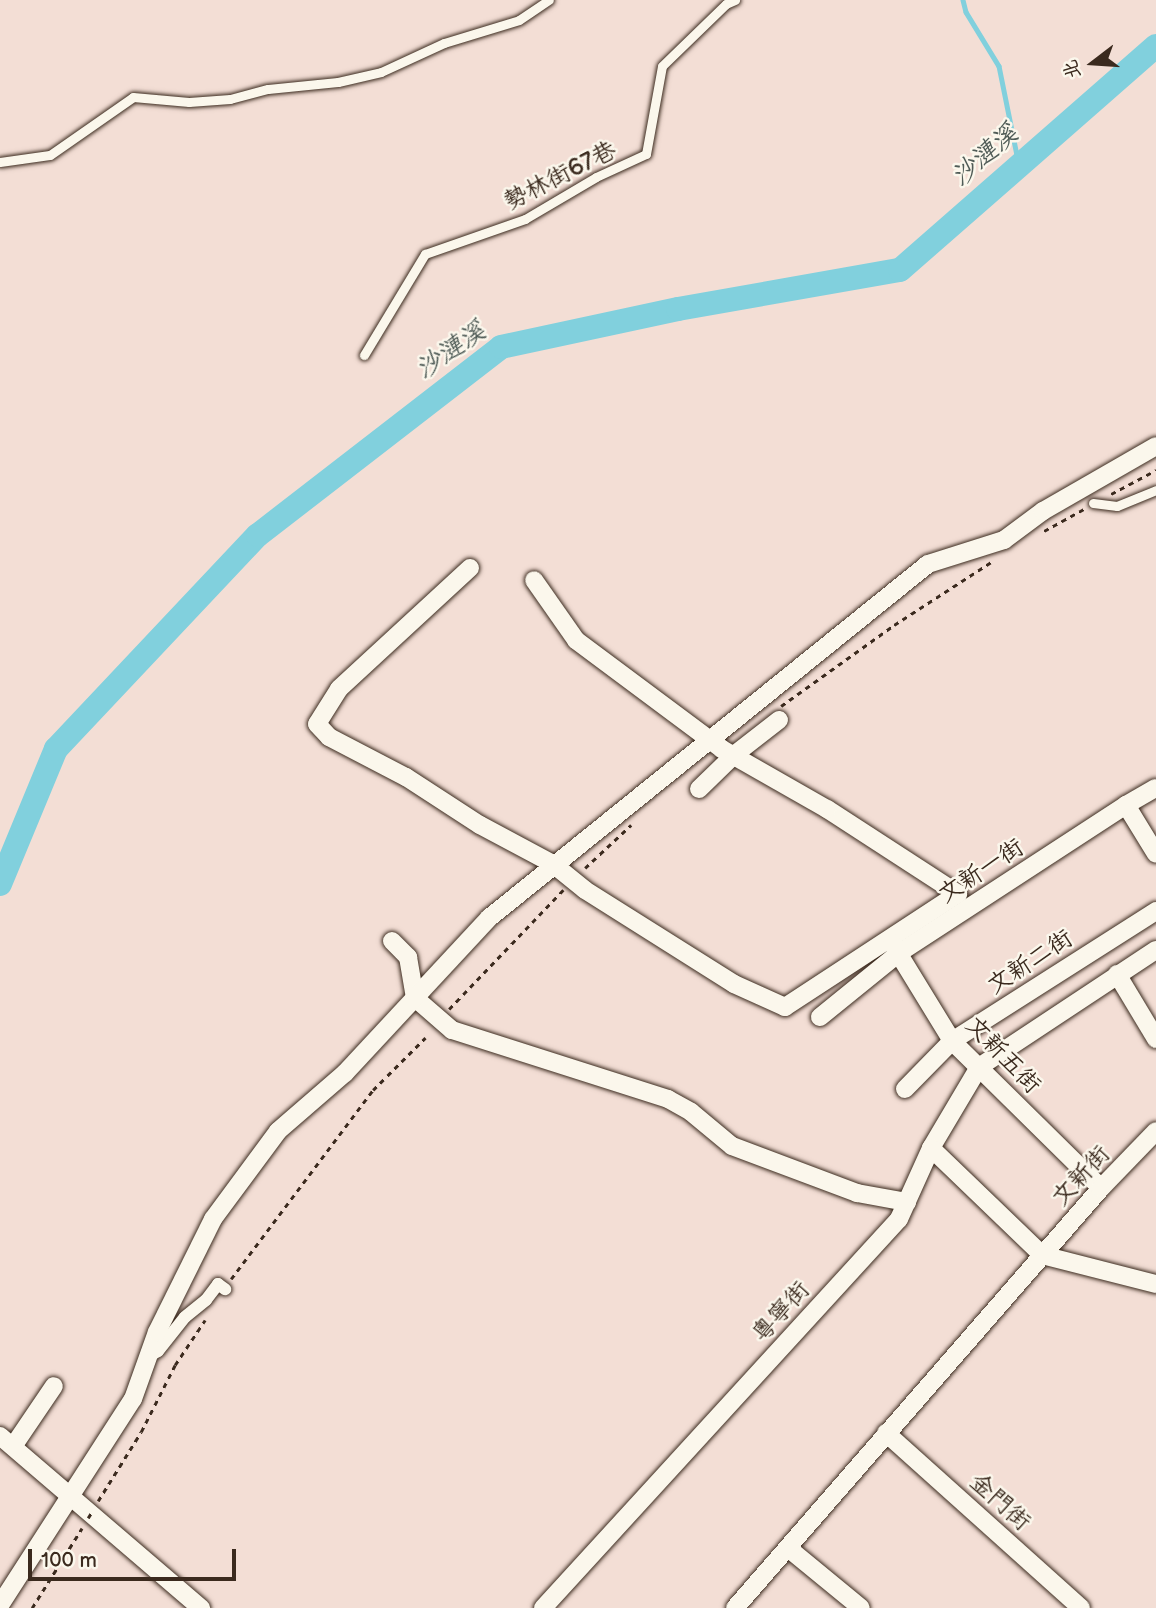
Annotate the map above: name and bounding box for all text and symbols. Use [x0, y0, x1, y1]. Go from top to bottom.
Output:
north arrow [1058, 28, 1128, 98]
text: 北 [1059, 57, 1086, 82]
water label: 沙漣溪 [945, 119, 1025, 193]
street label: 勢林街67巷 [499, 135, 621, 217]
water label: 沙漣溪 [410, 316, 492, 386]
street label: 文新一街 [933, 833, 1029, 909]
street label: 文新二街 [982, 924, 1078, 1000]
street label: 文新五街 [959, 1010, 1047, 1100]
street label: 文新街 [1046, 1140, 1116, 1212]
street label: 粵寧街 [746, 1276, 816, 1348]
street label: 金門街 [964, 1467, 1036, 1537]
scale bar [32, 1534, 240, 1578]
text: 100 m [41, 1548, 97, 1573]

